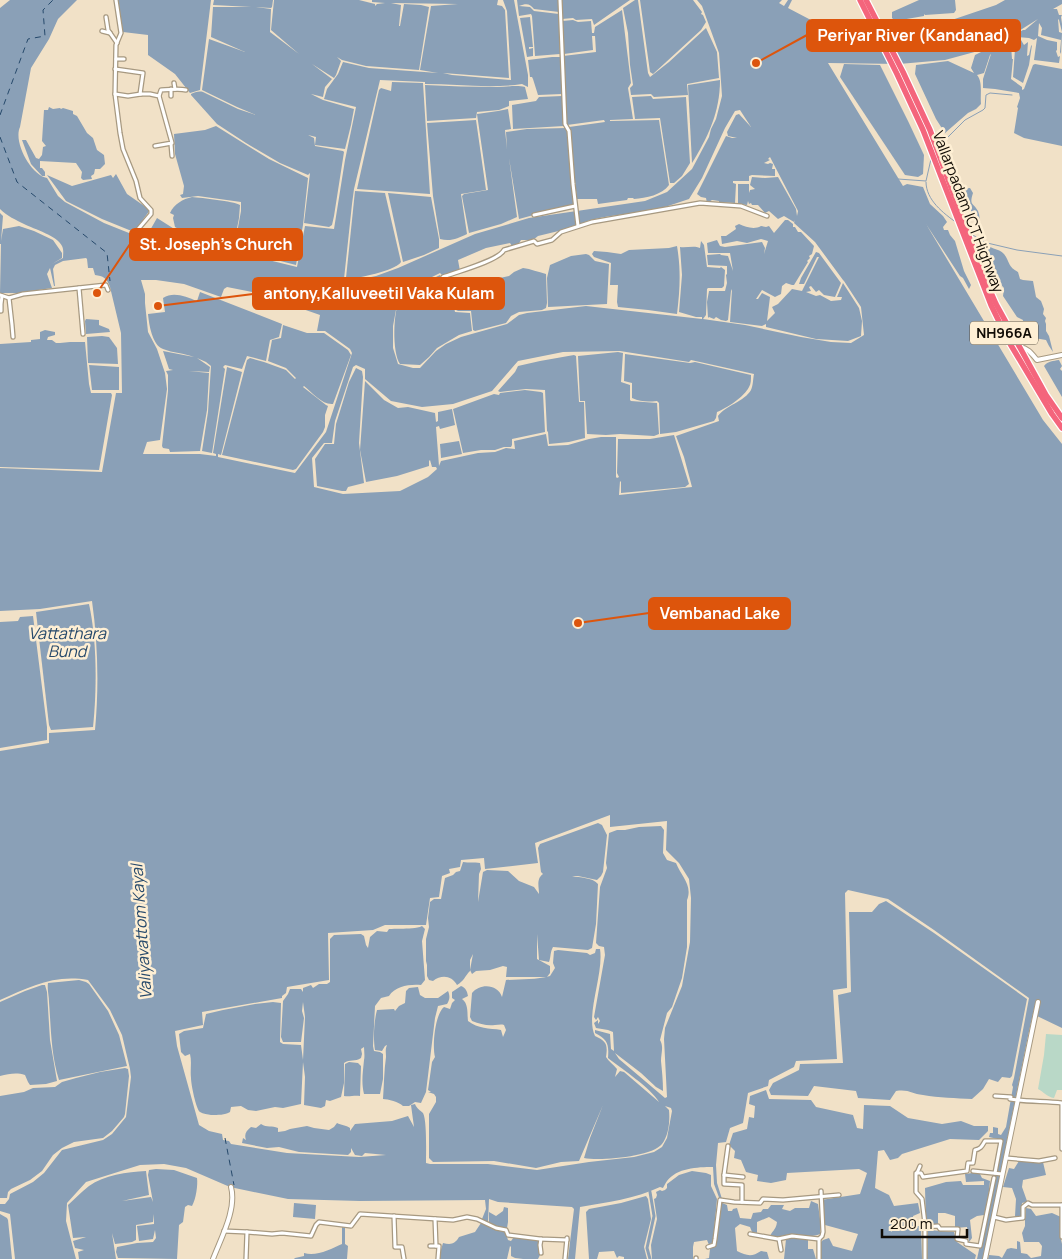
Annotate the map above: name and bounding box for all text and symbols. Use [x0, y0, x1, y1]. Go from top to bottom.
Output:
callout: Periyar River (Kandanad) [807, 20, 1020, 51]
text: Periyar River (Kandanad) [818, 24, 1010, 46]
street label: Vallarpadam ICT Highway [928, 128, 1009, 296]
callout: St. Joseph's Church [130, 229, 302, 260]
text: St. Joseph's Church [139, 233, 293, 255]
callout: antony,Kalluveetil Vaka Kulam [253, 278, 504, 309]
text: antony,Kalluveetil Vaka Kulam [264, 282, 494, 304]
road number: NH966A [970, 322, 1038, 344]
callout: Vembanad Lake [649, 598, 790, 629]
text: Vembanad Lake [660, 602, 780, 624]
water label: Vattathara Bund [28, 622, 107, 662]
water label: Valiyavattom Kayal [125, 862, 157, 1000]
scale bar [882, 1206, 967, 1238]
text: 200 m [890, 1213, 933, 1234]

